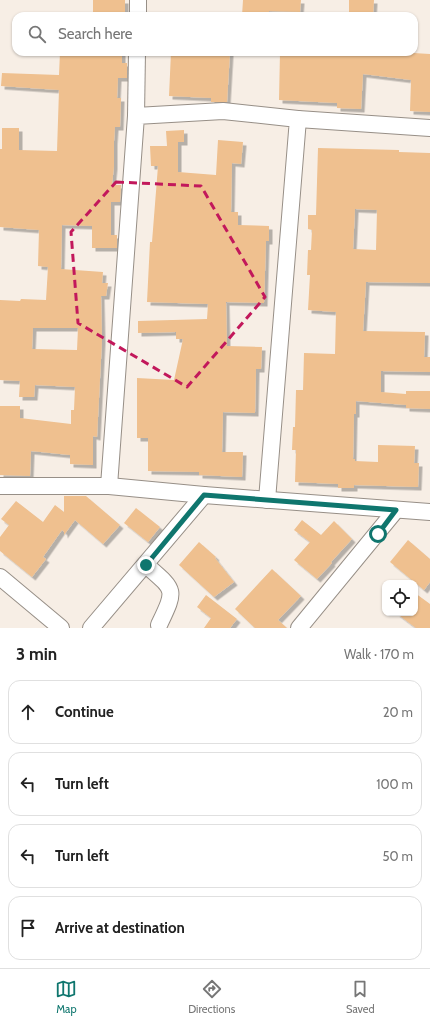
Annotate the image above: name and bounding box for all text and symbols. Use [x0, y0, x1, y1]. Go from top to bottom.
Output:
search box [12, 12, 418, 56]
icon: search [26, 23, 48, 45]
text: Search here [58, 25, 133, 43]
route start [369, 525, 387, 543]
route end [137, 556, 155, 574]
map controls [382, 580, 418, 616]
button: locate [382, 580, 418, 616]
text: 3 min [16, 644, 57, 664]
text: Walk · 170 m [344, 646, 414, 662]
icon: ahead [17, 701, 39, 723]
text: Continue [55, 703, 114, 721]
text: 20 m [383, 704, 413, 720]
icon: left [17, 773, 39, 795]
text: Turn left [55, 775, 109, 793]
text: 100 m [376, 776, 413, 792]
icon: left [17, 845, 39, 867]
text: Turn left [55, 847, 109, 865]
text: 50 m [383, 848, 413, 864]
icon: arrive [17, 917, 39, 939]
text: Arrive at destination [55, 919, 185, 937]
tab: Map [55, 978, 77, 1016]
tab: Directions [188, 978, 235, 1016]
tab: Saved [346, 978, 375, 1016]

